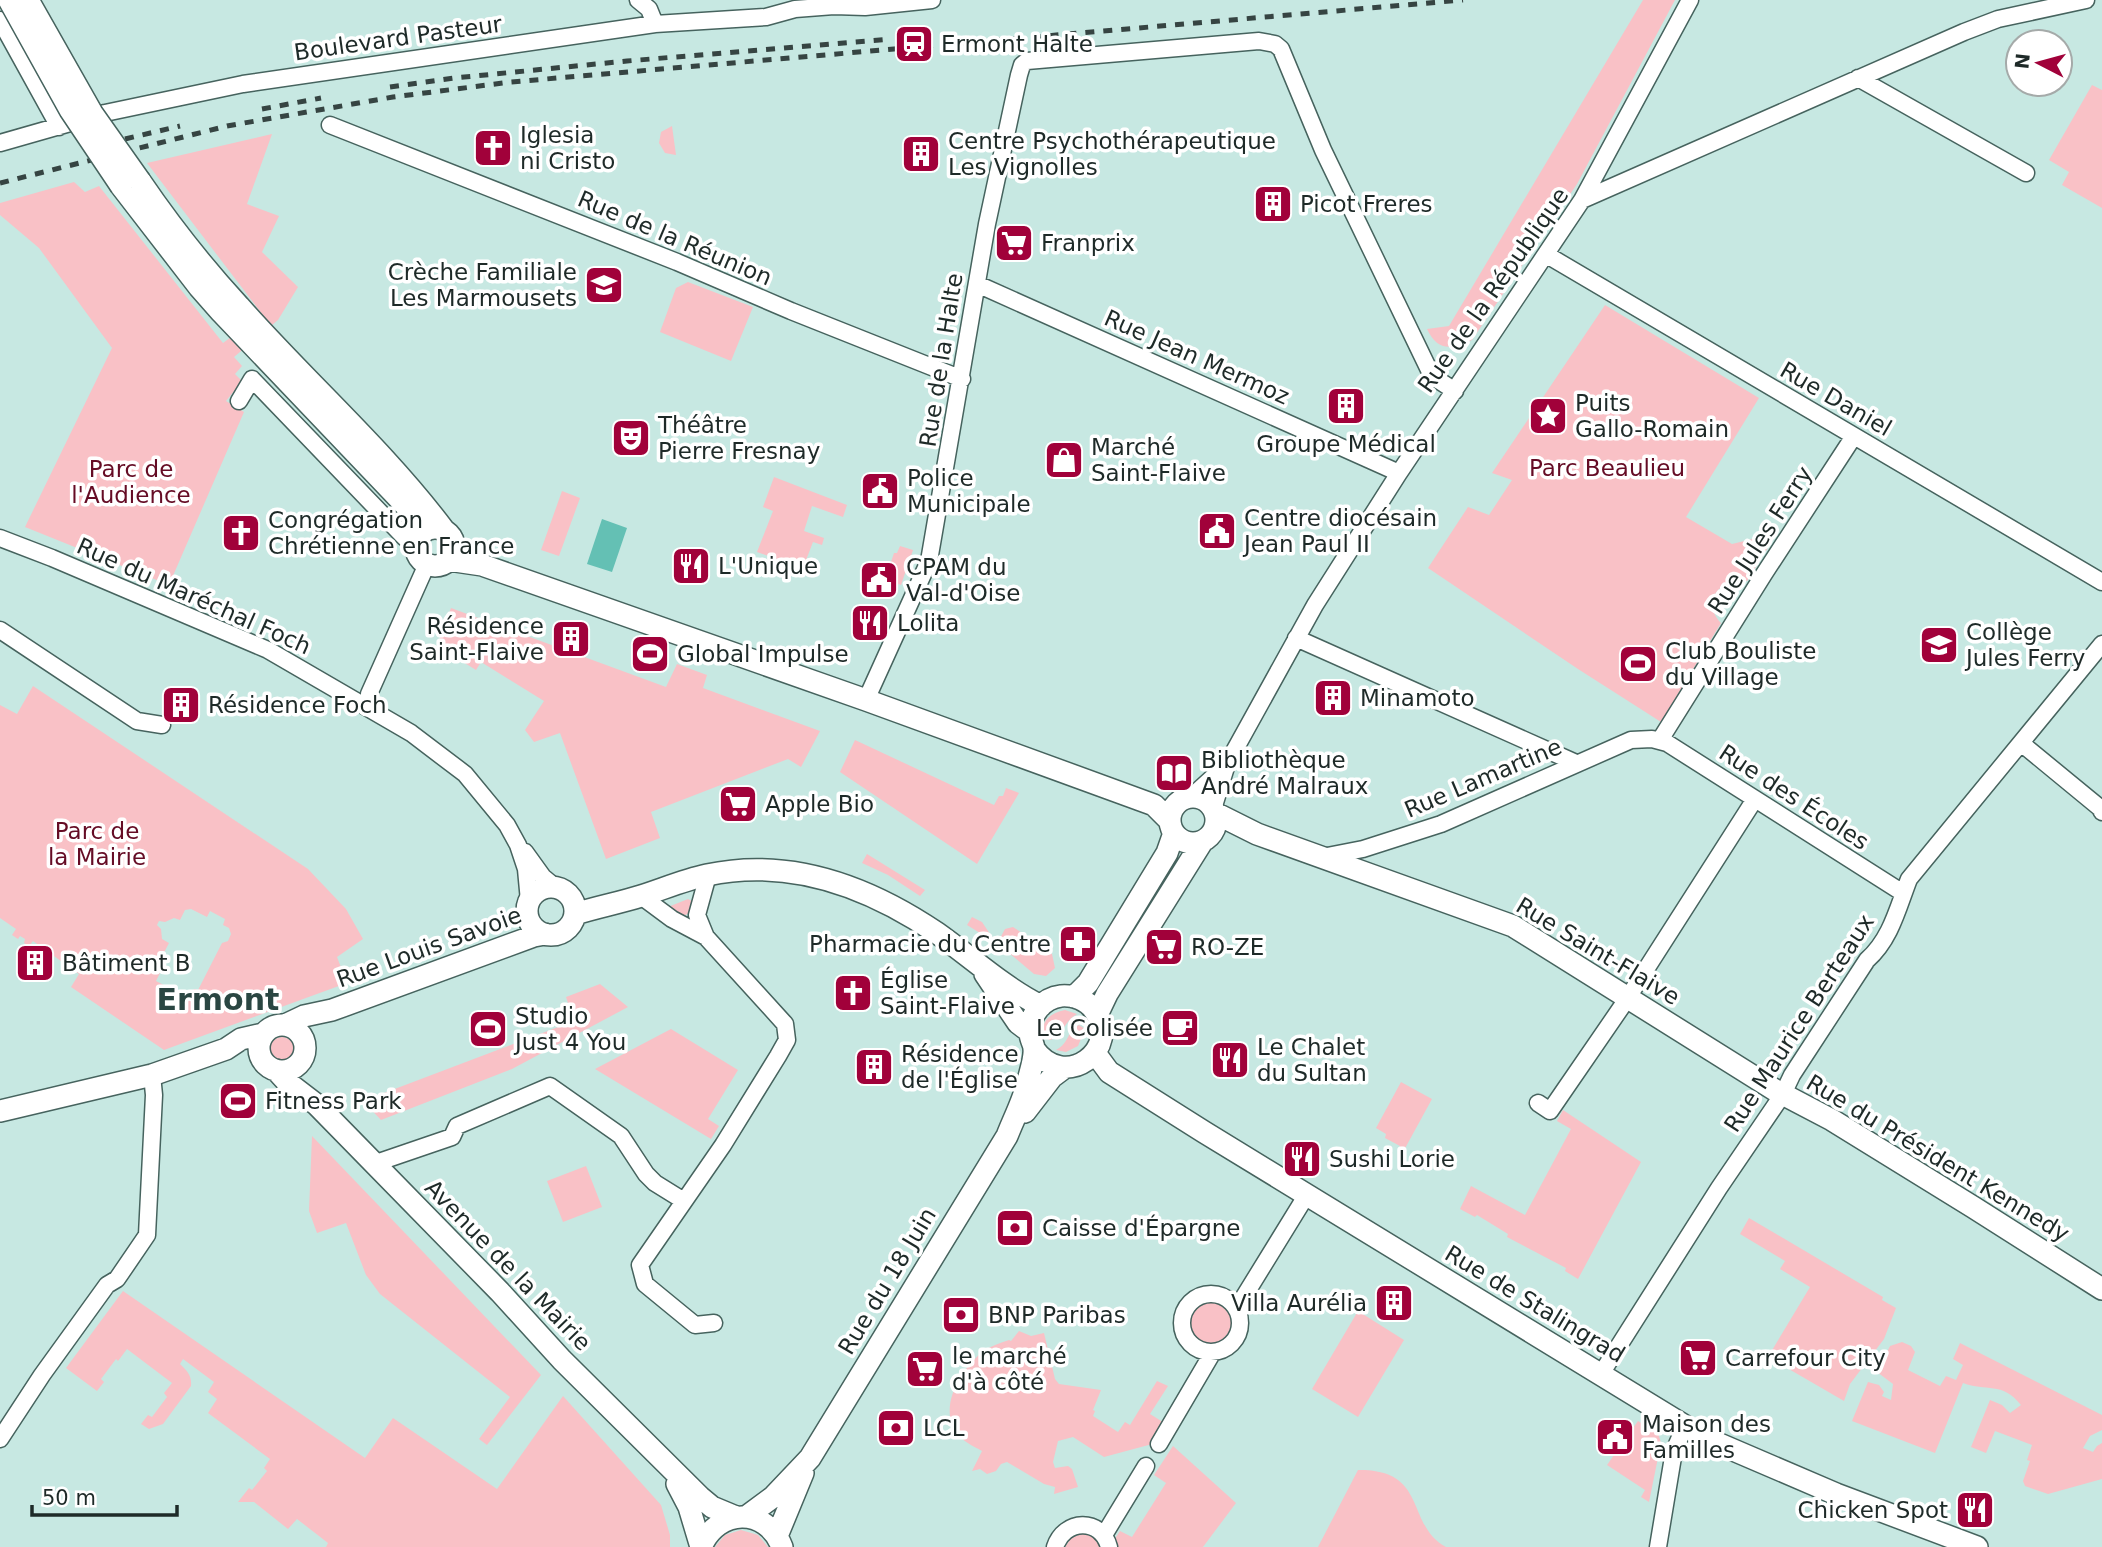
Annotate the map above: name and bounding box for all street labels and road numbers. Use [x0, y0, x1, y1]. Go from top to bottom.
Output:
street label: Boulevard Pasteur [292, 10, 504, 65]
street label: Rue de la République [1412, 183, 1574, 397]
street label: Rue de la Réunion [574, 185, 776, 291]
street label: Rue de la Halte [914, 271, 968, 449]
street label: Rue Jean Mermoz [1101, 305, 1293, 409]
street label: Rue Daniel [1776, 357, 1896, 441]
street label: Rue Jules Ferry [1703, 461, 1817, 619]
street label: Rue du Maréchal Foch [73, 533, 315, 659]
street label: Rue Lamartine [1401, 733, 1565, 823]
street label: Rue des Écoles [1714, 738, 1874, 855]
street label: Rue Saint-Flaive [1512, 892, 1684, 1010]
street label: Rue Louis Savoie [333, 901, 525, 993]
street label: Rue Maurice Berteaux [1719, 909, 1879, 1137]
street label: Rue du Président Kennedy [1802, 1069, 2074, 1247]
street label: Avenue de la Mairie [420, 1174, 596, 1356]
street label: Rue du 18 Juin [833, 1203, 941, 1359]
street label: Rue de Stalingrad [1440, 1240, 1630, 1368]

